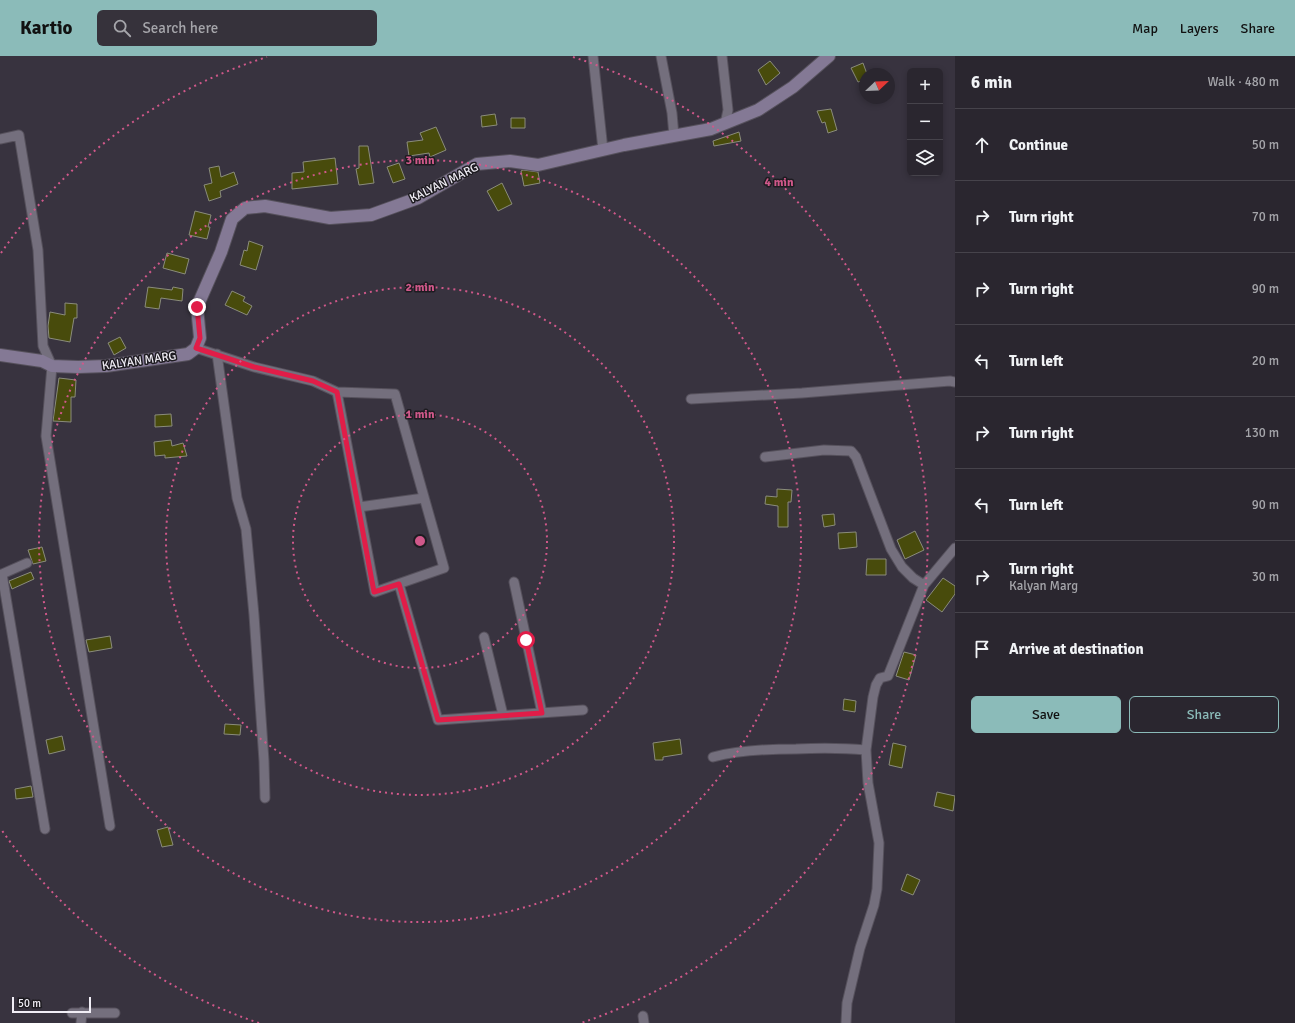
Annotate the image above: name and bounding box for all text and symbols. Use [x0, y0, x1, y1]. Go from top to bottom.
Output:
search box [97, 10, 377, 46]
text: Kartio [20, 16, 73, 40]
icon: search [111, 17, 133, 39]
text: Search here [143, 19, 218, 37]
text: Map [1132, 20, 1158, 37]
text: Layers [1180, 20, 1219, 37]
text: Share [1241, 20, 1275, 37]
north arrow [859, 68, 895, 104]
map controls [907, 68, 943, 176]
button: + [907, 68, 943, 104]
text: 6 min [971, 72, 1012, 93]
text: Walk · 480 m [1208, 74, 1279, 90]
button: − [907, 104, 943, 140]
icon: ahead [971, 134, 993, 156]
text: Continue [1009, 136, 1068, 154]
text: 50 m [1252, 137, 1279, 153]
button: layers [907, 140, 943, 176]
text: 3 min [406, 153, 435, 168]
street label: KALYAN MARG [407, 160, 481, 206]
text: 4 min [765, 175, 794, 190]
icon: right [971, 206, 993, 228]
text: Turn right [1009, 208, 1074, 226]
text: 70 m [1252, 209, 1279, 225]
icon: right [971, 278, 993, 300]
text: 2 min [406, 280, 435, 295]
text: Turn right [1009, 280, 1074, 298]
text: 90 m [1252, 281, 1279, 297]
route end [188, 298, 206, 316]
street label: KALYAN MARG [101, 348, 177, 374]
icon: left [971, 350, 993, 372]
text: Turn left [1009, 352, 1063, 370]
text: 20 m [1252, 353, 1279, 369]
text: 1 min [406, 407, 435, 422]
icon: right [971, 422, 993, 444]
text: Turn right [1009, 424, 1074, 442]
text: 130 m [1245, 425, 1279, 441]
icon: left [971, 494, 993, 516]
text: Turn left [1009, 496, 1063, 514]
text: 90 m [1252, 497, 1279, 513]
centre of rings [413, 534, 427, 548]
text: Turn right [1009, 560, 1074, 578]
icon: right [971, 566, 993, 588]
text: 30 m [1252, 569, 1279, 585]
text: Kalyan Marg [1009, 578, 1078, 594]
route start [517, 631, 535, 649]
icon: arrive [971, 638, 993, 660]
text: Arrive at destination [1009, 640, 1144, 658]
button: Save [971, 696, 1121, 733]
button: Share [1129, 696, 1279, 733]
scale bar [12, 995, 91, 1014]
text: 50 m [18, 997, 41, 1010]

